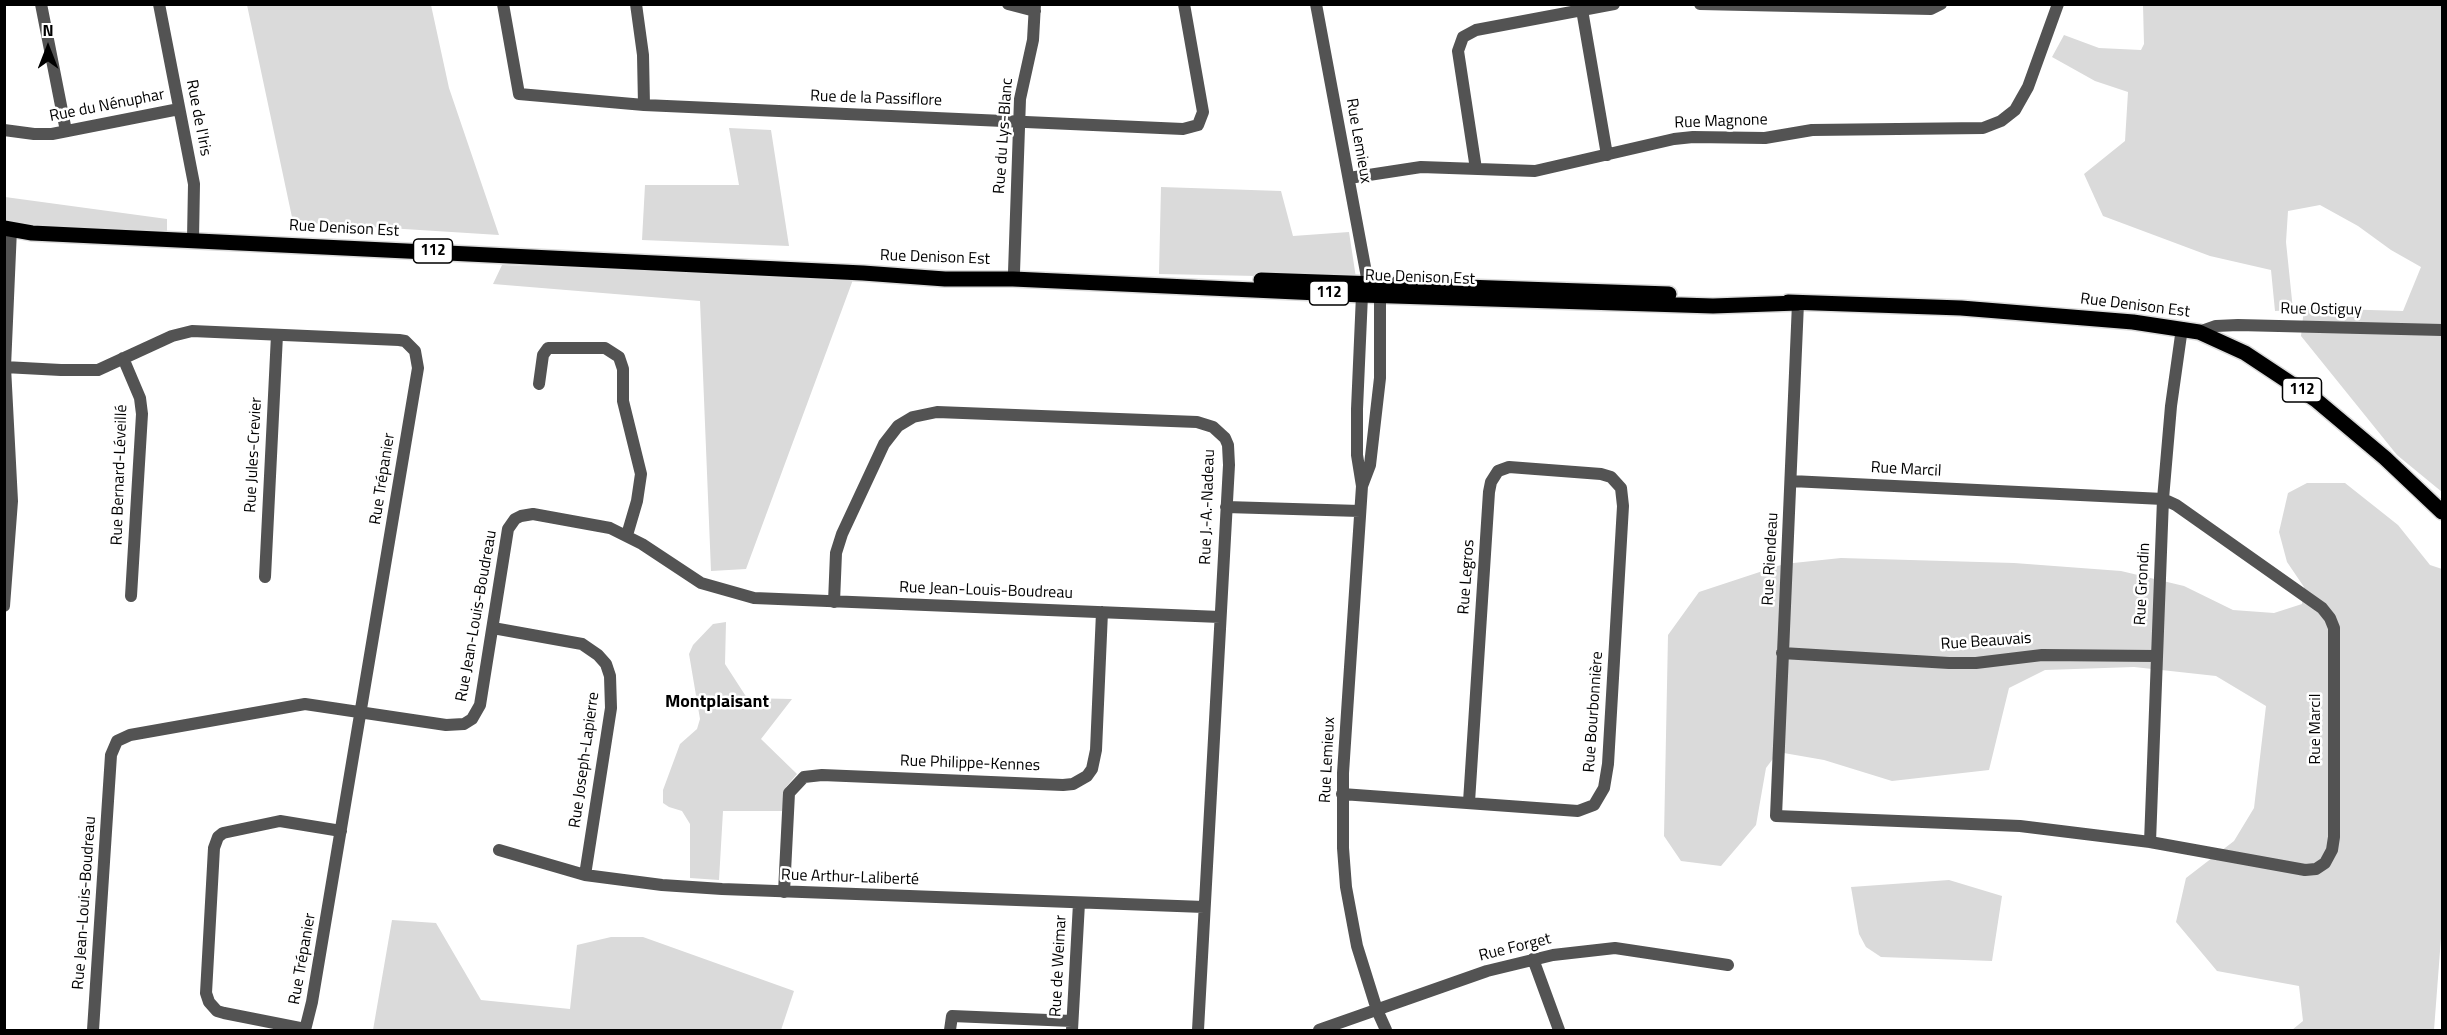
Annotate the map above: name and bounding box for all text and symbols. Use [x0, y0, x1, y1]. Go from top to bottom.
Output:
north arrow [18, 18, 78, 78]
text: N [42, 18, 54, 42]
street label: Rue du Lys-Blanc [990, 77, 1018, 195]
street label: Rue de l'Iris [181, 78, 215, 158]
street label: Rue du Nénuphar [48, 85, 166, 127]
street label: Rue de la Passiflore [810, 87, 942, 111]
street label: Rue Lemieux [1341, 97, 1375, 185]
street label: Rue Magnone [1674, 111, 1768, 133]
street label: Rue Denison Est [288, 217, 400, 241]
road number: 112 [414, 239, 452, 263]
street label: Rue Denison Est [880, 246, 990, 270]
street label: Rue Denison Est [1365, 266, 1475, 290]
road number: 112 [1310, 281, 1348, 305]
street label: Rue Denison Est [2079, 290, 2191, 322]
street label: Rue Ostiguy [2280, 300, 2362, 320]
road number: 112 [2282, 378, 2322, 402]
street label: Rue Jules-Crevier [241, 397, 267, 513]
street label: Rue Bernard-Léveillé [108, 404, 132, 546]
street label: Rue Trépanier [366, 432, 400, 526]
street label: Rue J.-A.-Nadeau [1196, 449, 1220, 565]
street label: Rue Marcil [1870, 459, 1942, 481]
street label: Rue Riendeau [1759, 512, 1783, 606]
street label: Rue Jean-Louis-Boudreau [452, 529, 502, 703]
street label: Rue Legros [1455, 539, 1479, 615]
street label: Rue Grondin [2131, 542, 2155, 626]
street label: Rue Jean-Louis-Boudreau [899, 578, 1073, 604]
street label: Rue Beauvais [1940, 629, 2032, 655]
street label: Rue Bourbonnière [1580, 651, 1608, 773]
street label: Rue Joseph-Lapierre [566, 691, 604, 829]
district label: Montplaisant [665, 692, 769, 714]
street label: Rue Marcil [2306, 694, 2326, 764]
street label: Rue Lemieux [1316, 716, 1340, 804]
street label: Rue Philippe-Kennes [900, 752, 1040, 776]
street label: Rue Jean-Louis-Boudreau [69, 816, 101, 990]
street label: Rue Arthur-Laliberté [781, 866, 919, 890]
street label: Rue Trépanier [286, 912, 320, 1006]
street label: Rue de Weimar [1047, 914, 1071, 1018]
street label: Rue Forget [1477, 930, 1553, 966]

